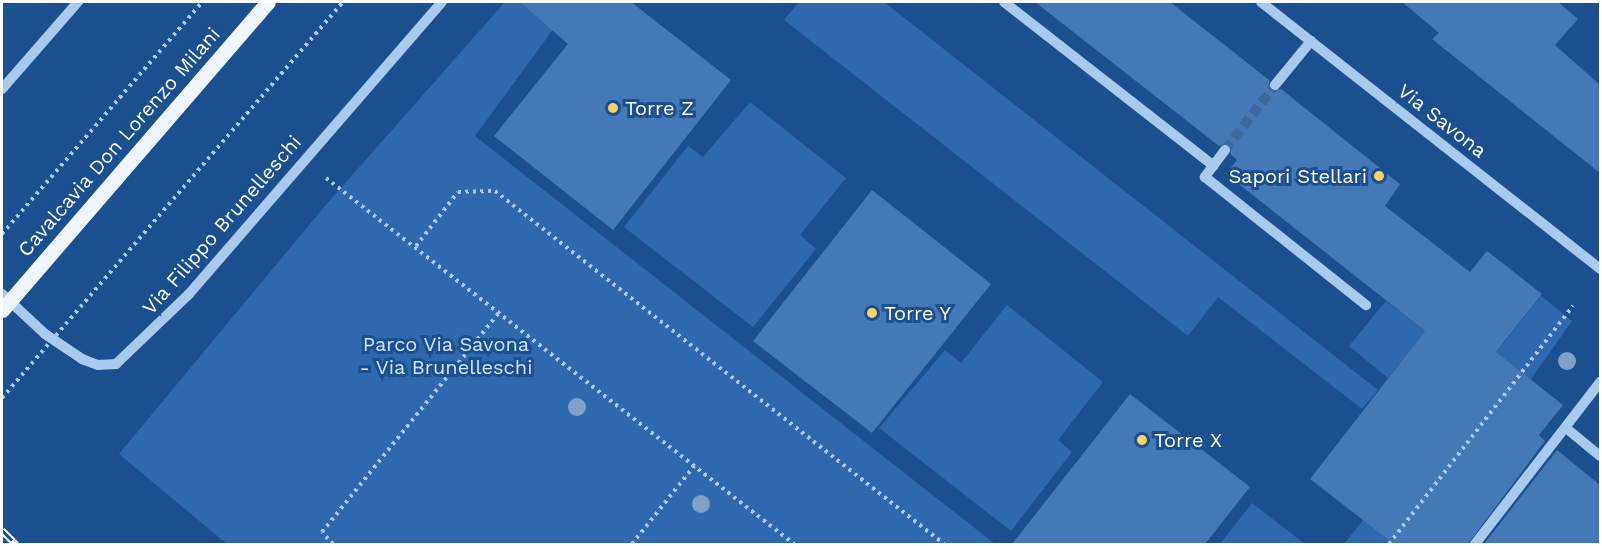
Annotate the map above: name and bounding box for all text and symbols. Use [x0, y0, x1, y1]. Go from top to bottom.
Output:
street label: Cavalcavia Don Lorenzo Milani [13, 22, 225, 262]
street label: Via Savona [1393, 79, 1491, 163]
place label: Torre Z [625, 96, 694, 120]
marker: Torre Z [606, 101, 620, 115]
street label: Via Filippo Brunelleschi [138, 130, 306, 320]
place label: Sapori Stellari [1228, 164, 1367, 188]
marker: Sapori Stellari [1372, 169, 1386, 183]
place label: Torre Y [884, 301, 952, 325]
marker: Torre Y [865, 306, 879, 320]
park label: Parco Via Savona - Via Brunelleschi [359, 332, 533, 379]
place label: Torre X [1154, 428, 1222, 452]
marker: Torre X [1135, 433, 1149, 447]

